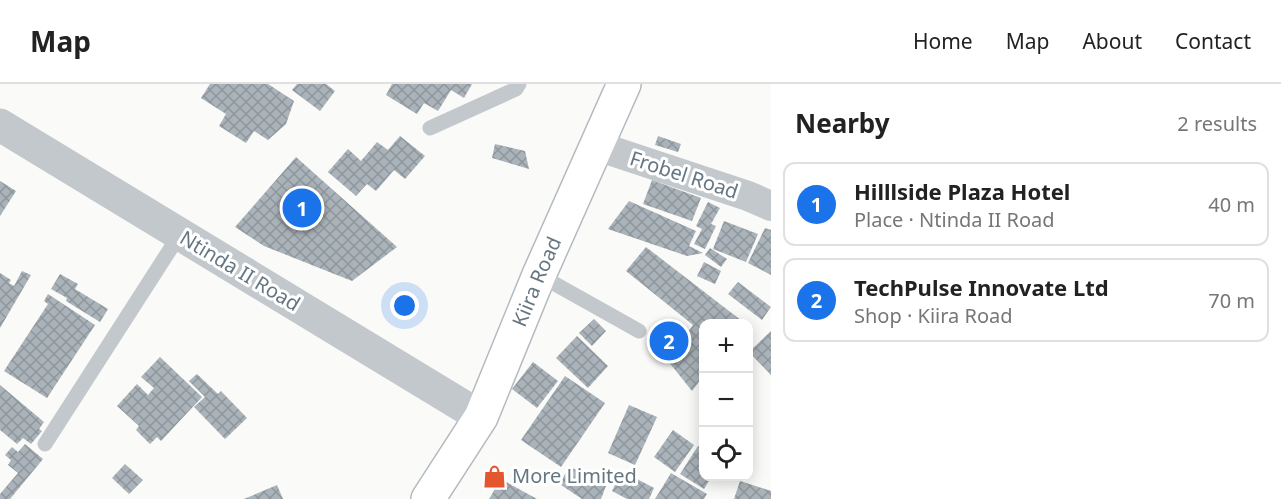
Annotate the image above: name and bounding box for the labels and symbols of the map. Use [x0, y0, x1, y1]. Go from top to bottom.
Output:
street label: Frobel Road [627, 144, 742, 205]
pin: 1 [282, 186, 322, 230]
street label: Ntinda II Road [175, 224, 305, 317]
street label: Kiira Road [505, 232, 567, 330]
your location [390, 291, 419, 320]
pin: 2 [650, 318, 688, 364]
place label: More Limited [512, 462, 637, 489]
shop icon: More Limited [481, 463, 507, 489]

